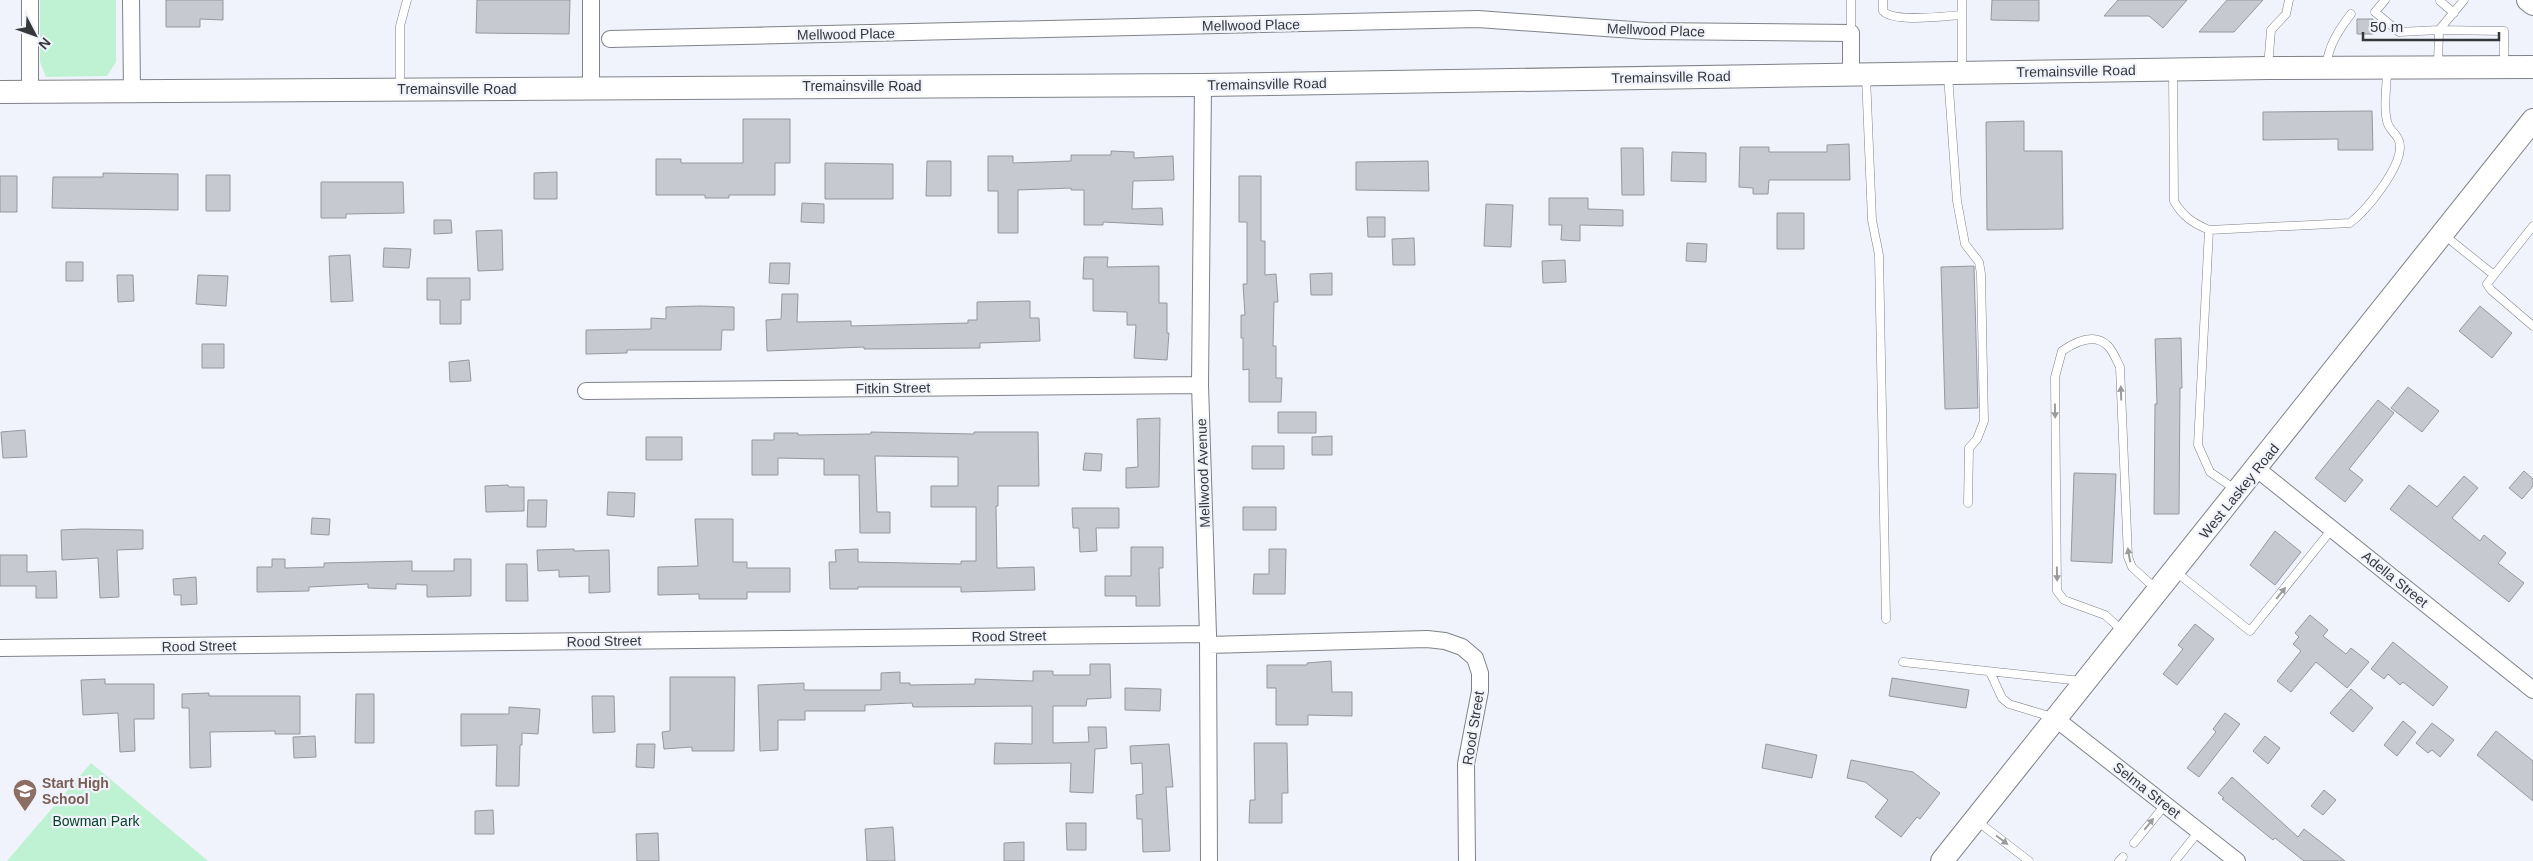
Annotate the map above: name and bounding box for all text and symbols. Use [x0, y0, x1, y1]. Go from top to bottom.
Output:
north arrow [10, 10, 60, 60]
scale bar [2363, 10, 2499, 42]
street label: Mellwood Place [1202, 16, 1300, 34]
text: 50 m [2370, 18, 2403, 35]
street label: Mellwood Place [1607, 20, 1705, 40]
street label: Mellwood Place [797, 25, 895, 43]
text: N [35, 34, 54, 53]
street label: Tremainsville Road [2016, 62, 2136, 80]
street label: Tremainsville Road [1611, 68, 1731, 86]
street label: Tremainsville Road [1207, 75, 1327, 93]
street label: Tremainsville Road [802, 78, 922, 94]
street label: Tremainsville Road [397, 81, 517, 97]
street label: Fitkin Street [856, 379, 931, 397]
one-way arrow [2117, 384, 2125, 400]
one-way arrow [2051, 403, 2059, 419]
street label: Mellwood Avenue [1193, 418, 1213, 528]
street label: West Laskey Road [2196, 440, 2282, 542]
one-way arrow [2125, 546, 2133, 562]
street label: Adella Street [2359, 548, 2431, 611]
one-way arrow [2053, 566, 2061, 582]
one-way arrow [2275, 586, 2286, 599]
street label: Rood Street [972, 627, 1047, 645]
street label: Rood Street [567, 632, 642, 650]
street label: Rood Street [162, 637, 237, 655]
street label: Rood Street [1459, 690, 1487, 766]
street label: Selma Street [2110, 759, 2184, 821]
place label: Start High School [42, 775, 109, 807]
school or university icon: Start High School [12, 778, 38, 812]
park label: Bowman Park [52, 813, 141, 829]
one-way arrow [2144, 818, 2155, 831]
one-way arrow [1995, 835, 2008, 846]

